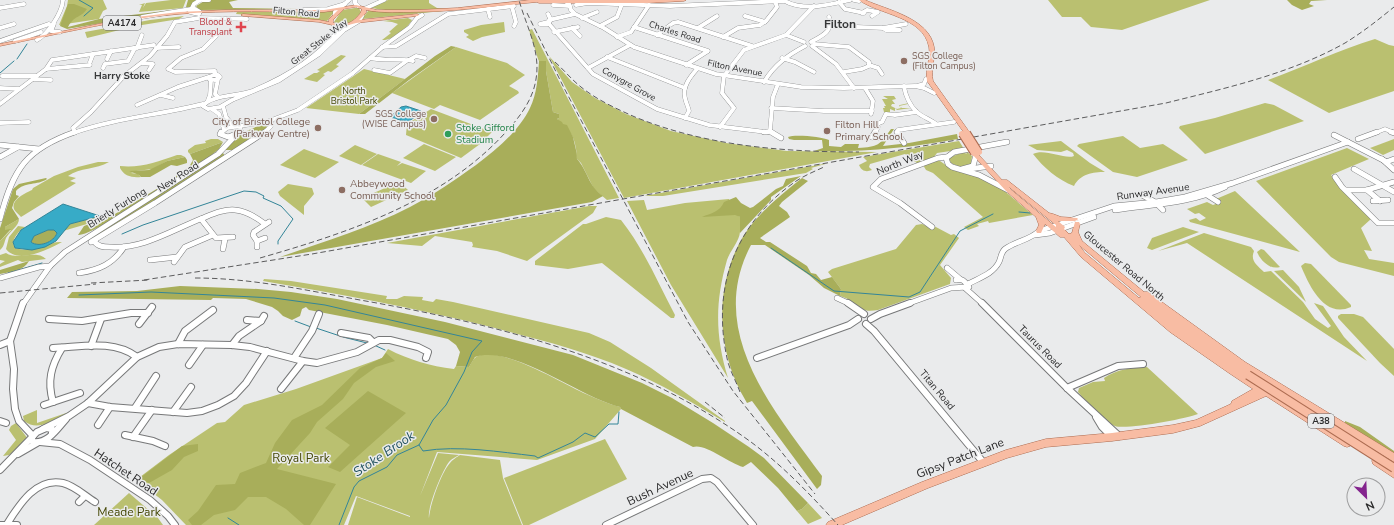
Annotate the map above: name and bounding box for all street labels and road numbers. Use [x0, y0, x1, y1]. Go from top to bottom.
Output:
street label: Filton Road [273, 4, 319, 20]
road number: A4174 [103, 16, 141, 30]
street label: Great Stoke Way [288, 16, 350, 68]
street label: Charles Road [647, 18, 703, 46]
street label: Filton Avenue [706, 57, 764, 79]
street label: Conygre Grove [600, 64, 658, 104]
street label: North Way [874, 147, 926, 179]
street label: New Road [155, 158, 202, 196]
street label: Runway Avenue [1116, 180, 1190, 204]
street label: Brierly Furlong [85, 184, 149, 232]
street label: Gloucester Road North [1080, 228, 1168, 304]
street label: Taurus Road [1015, 322, 1065, 372]
street label: Titan Road [916, 367, 958, 413]
road number: A38 [1308, 414, 1334, 428]
street label: Gipsy Patch Lane [914, 434, 1006, 482]
street label: Hatchet Road [91, 445, 161, 499]
street label: Bush Avenue [624, 465, 696, 509]

